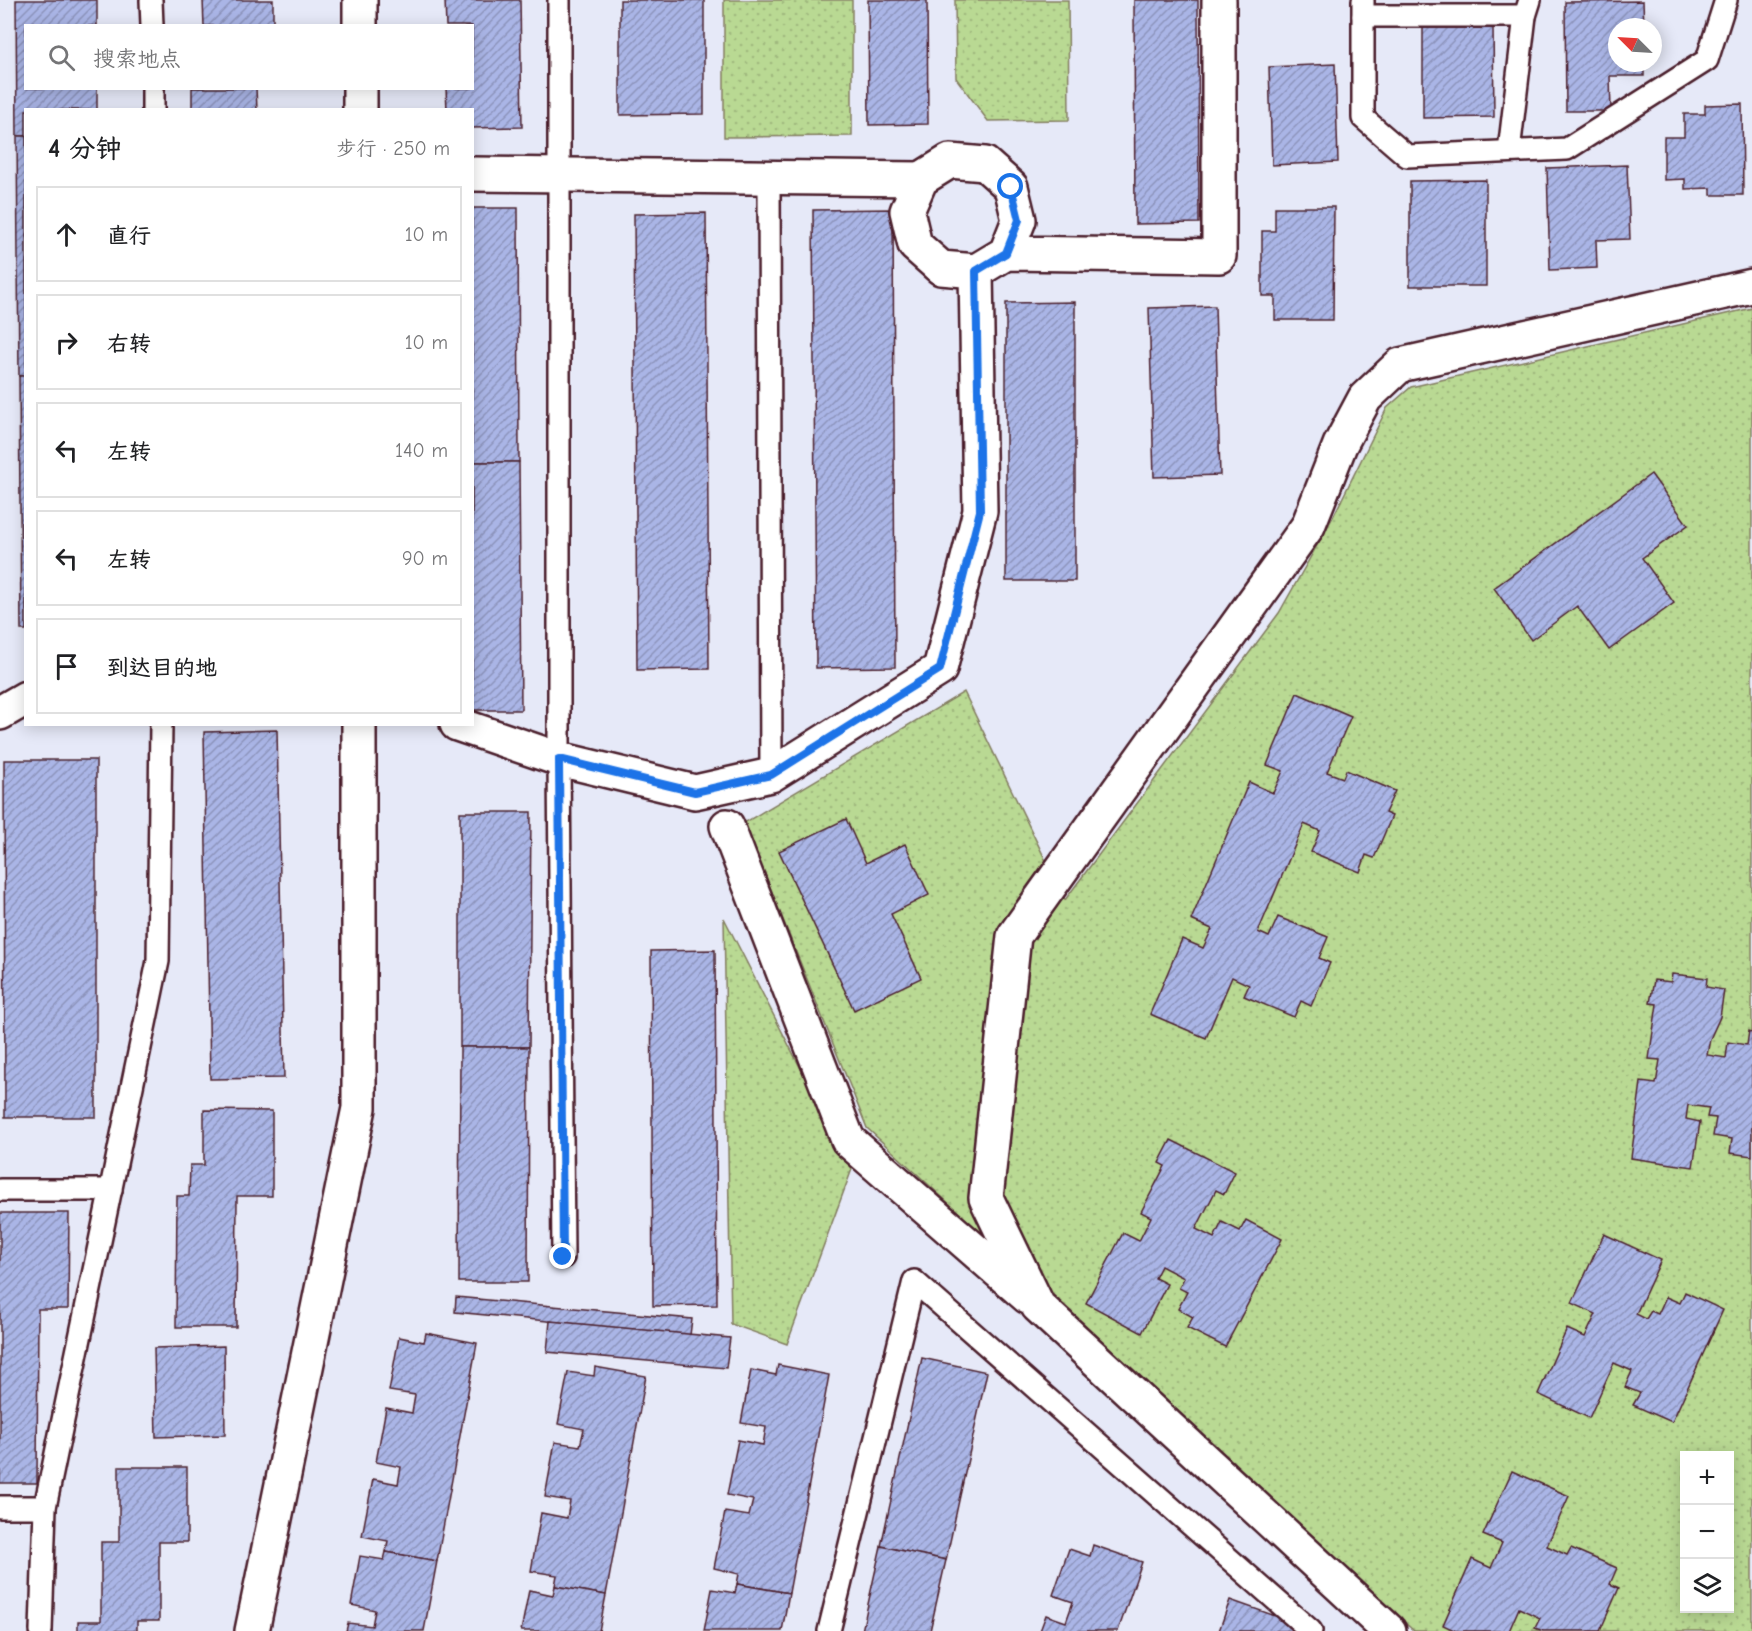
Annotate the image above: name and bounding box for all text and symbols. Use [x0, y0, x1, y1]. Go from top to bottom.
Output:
north arrow [1608, 18, 1662, 72]
search box [24, 24, 474, 90]
icon: search [45, 41, 78, 74]
text: 搜索地点 [93, 46, 181, 72]
text: 4 分钟 [48, 134, 121, 164]
text: 步行 · 250 m [336, 137, 450, 160]
route start [997, 173, 1023, 199]
icon: ahead [50, 218, 83, 251]
text: 直行 [107, 223, 151, 249]
text: 10 m [405, 223, 448, 246]
icon: right [50, 326, 83, 359]
text: 右转 [107, 331, 151, 357]
text: 10 m [405, 331, 448, 354]
icon: left [50, 434, 83, 467]
text: 左转 [107, 439, 151, 465]
text: 140 m [395, 439, 448, 462]
icon: left [50, 542, 83, 575]
text: 左转 [107, 547, 151, 573]
text: 90 m [402, 547, 448, 570]
icon: arrive [50, 650, 83, 683]
text: 到达目的地 [107, 655, 217, 681]
route end [549, 1243, 575, 1269]
map controls [1680, 1451, 1734, 1613]
button: + [1680, 1451, 1734, 1505]
button: − [1680, 1505, 1734, 1559]
button: layers [1680, 1559, 1734, 1613]

